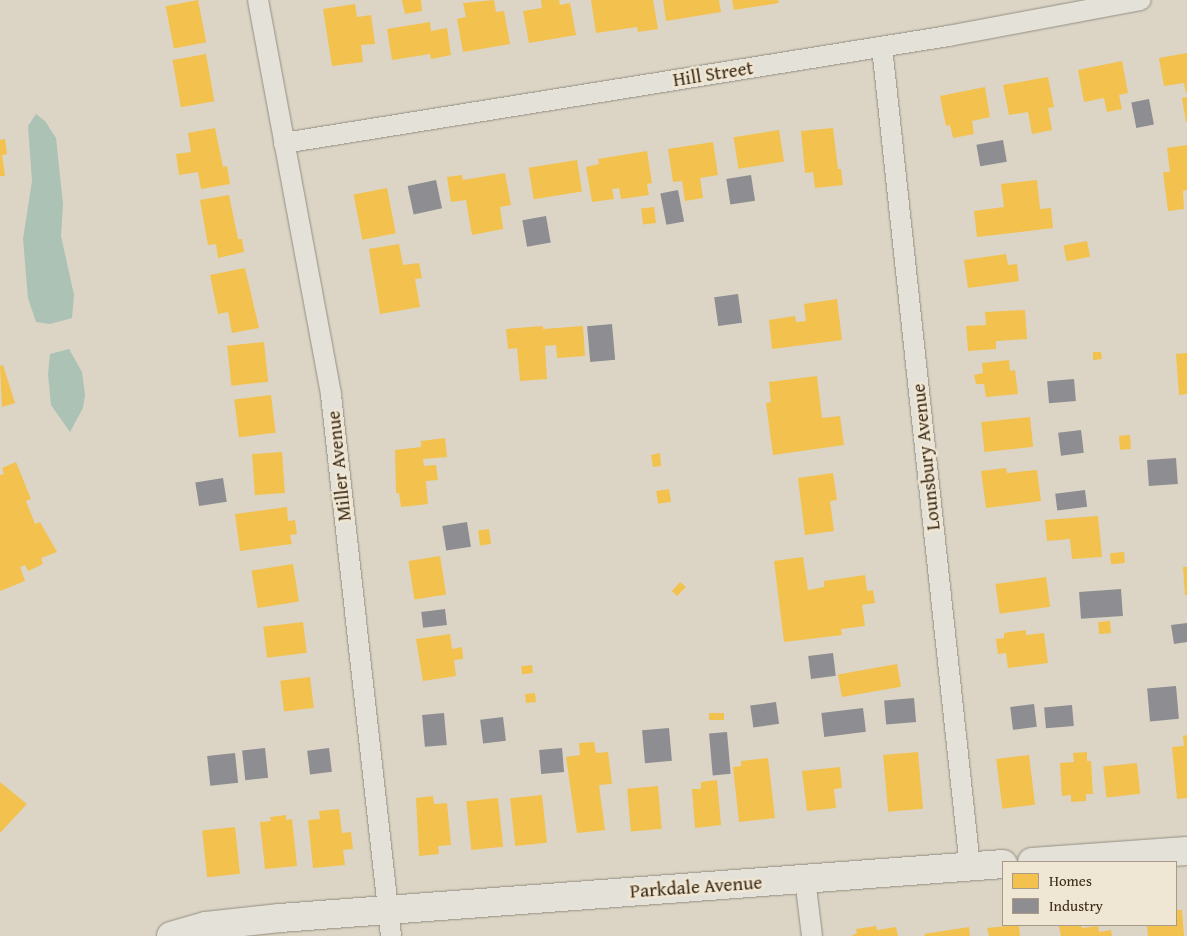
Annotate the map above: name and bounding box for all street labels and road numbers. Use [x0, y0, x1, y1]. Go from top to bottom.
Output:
street label: Hill Street [671, 56, 755, 92]
street label: Lounsbury Avenue [907, 383, 945, 531]
street label: Miller Avenue [322, 410, 356, 522]
street label: Parkdale Avenue [629, 871, 763, 903]

